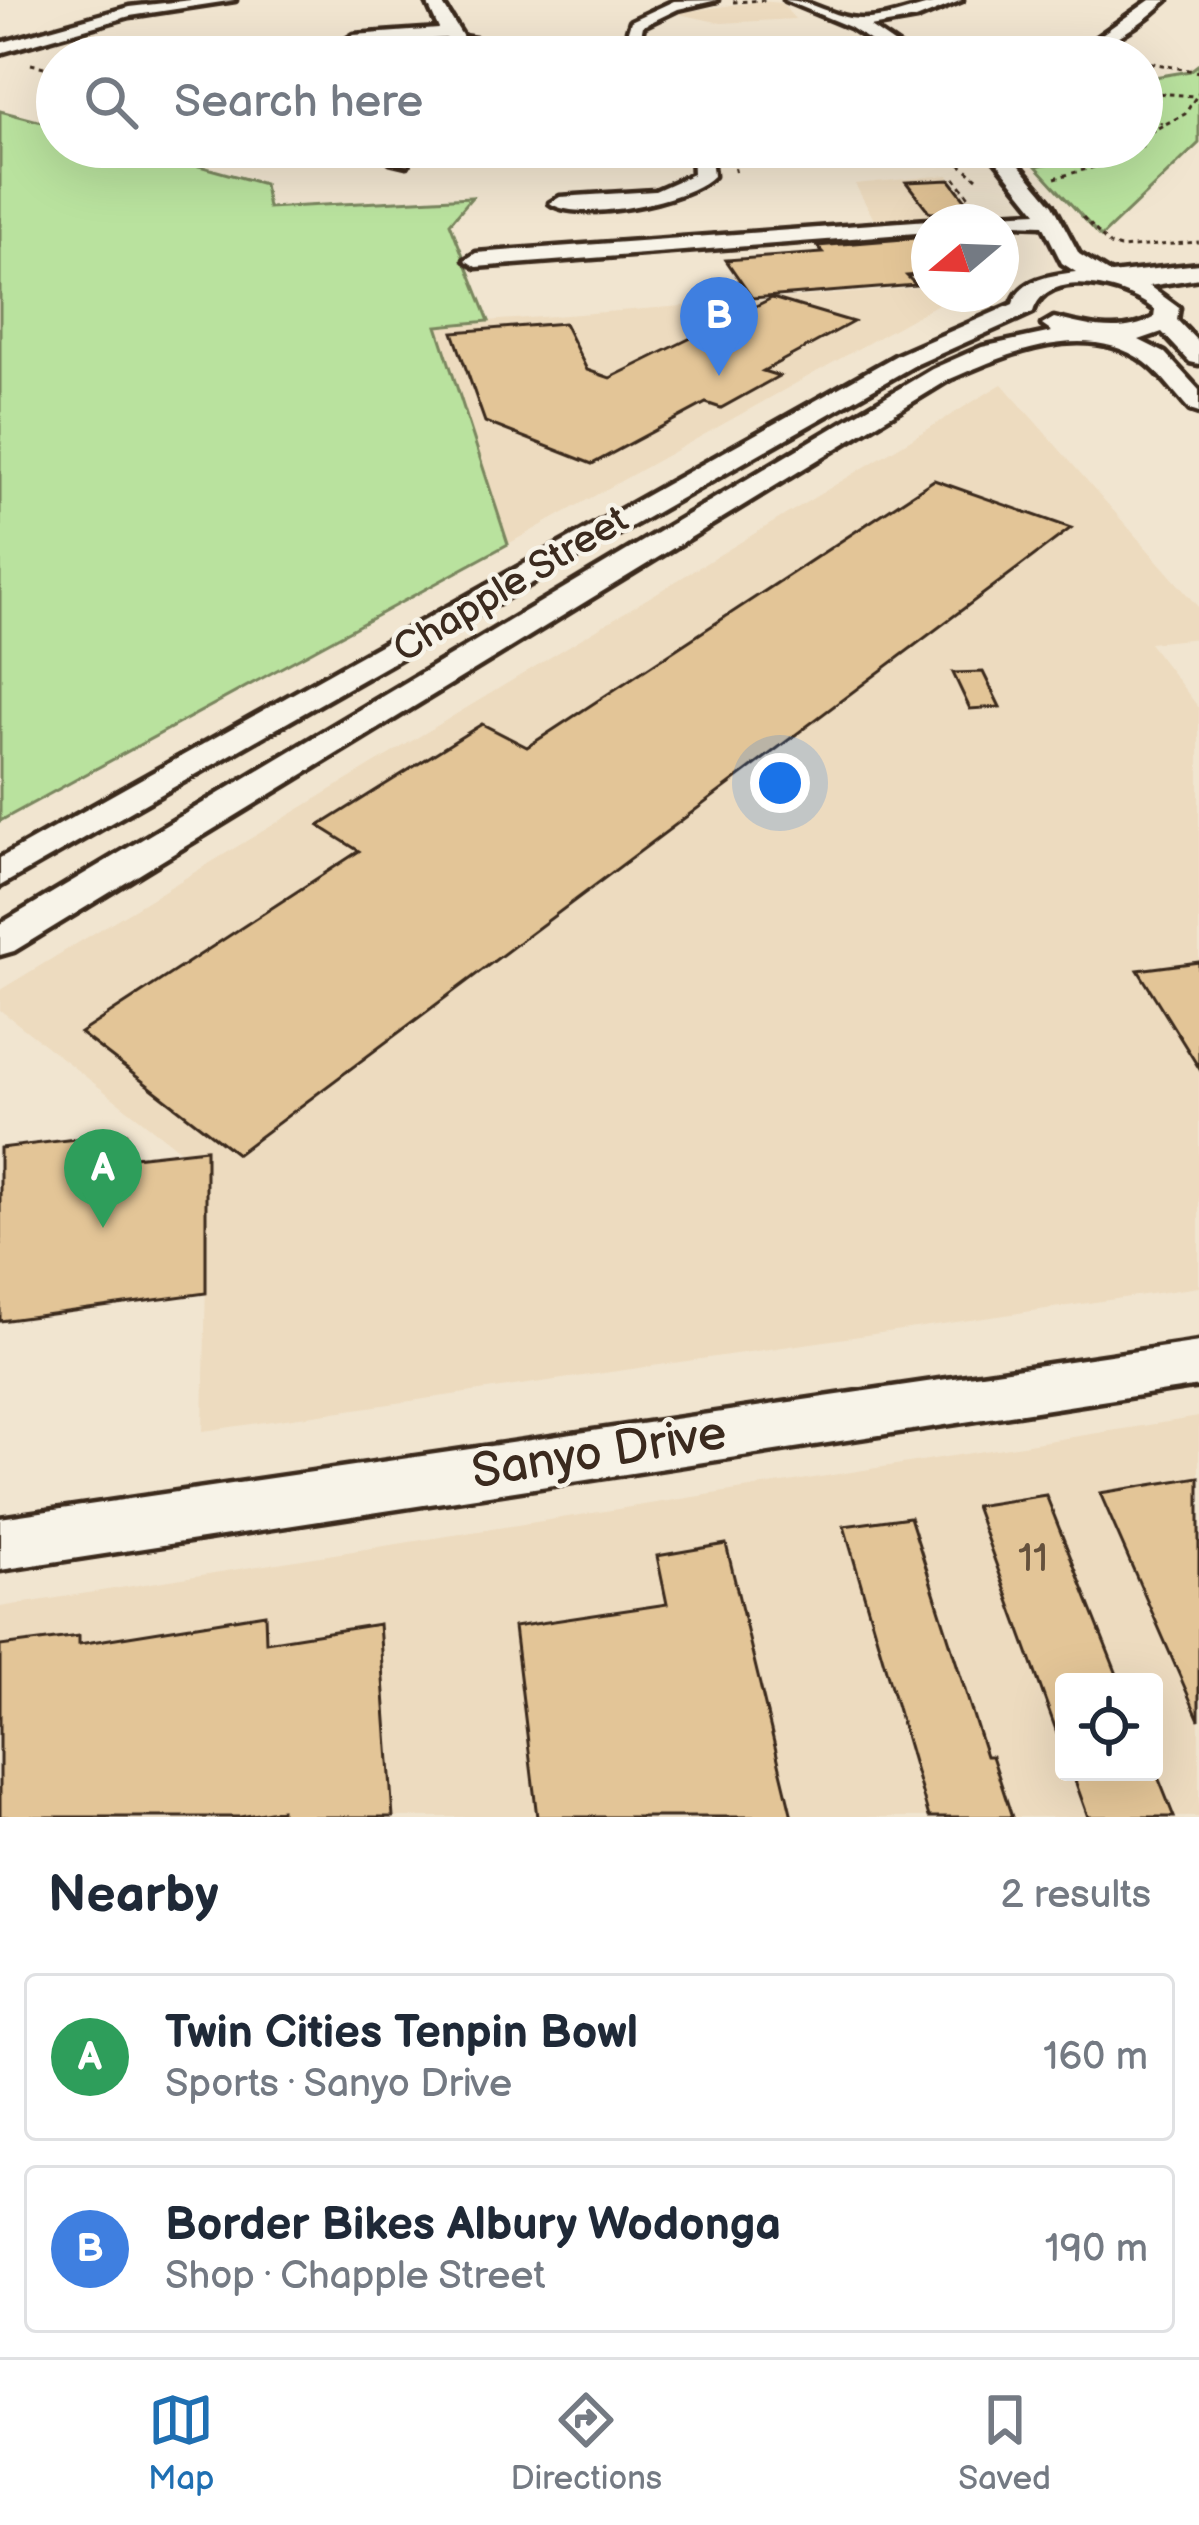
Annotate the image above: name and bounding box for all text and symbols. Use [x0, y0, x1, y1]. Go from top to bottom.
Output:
search box [36, 36, 1163, 168]
icon: search [78, 69, 144, 135]
text: Search here [174, 75, 423, 130]
north arrow [911, 204, 1019, 312]
pin: B [680, 277, 758, 376]
street label: Chapple Street [385, 497, 637, 673]
your location [750, 753, 810, 813]
pin: A [64, 1129, 142, 1228]
street label: Sanyo Drive [468, 1405, 730, 1501]
house number: 11 [1018, 1536, 1048, 1583]
map controls [1055, 1673, 1163, 1781]
button: locate [1055, 1673, 1163, 1781]
text: Nearby [48, 1865, 219, 1926]
text: 2 results [1000, 1872, 1151, 1919]
text: Twin Cities Tenpin Bowl [165, 2006, 638, 2061]
text: A [78, 2034, 102, 2081]
text: 160 m [1043, 2034, 1148, 2081]
text: Sports · Sanyo Drive [165, 2061, 512, 2108]
text: Border Bikes Albury Wodonga [165, 2198, 781, 2253]
text: B [76, 2226, 104, 2273]
text: 190 m [1045, 2226, 1148, 2273]
text: Shop · Chapple Street [165, 2253, 545, 2300]
tab: Map [148, 2387, 214, 2499]
tab: Directions [511, 2387, 662, 2499]
tab: Saved [958, 2387, 1051, 2499]

